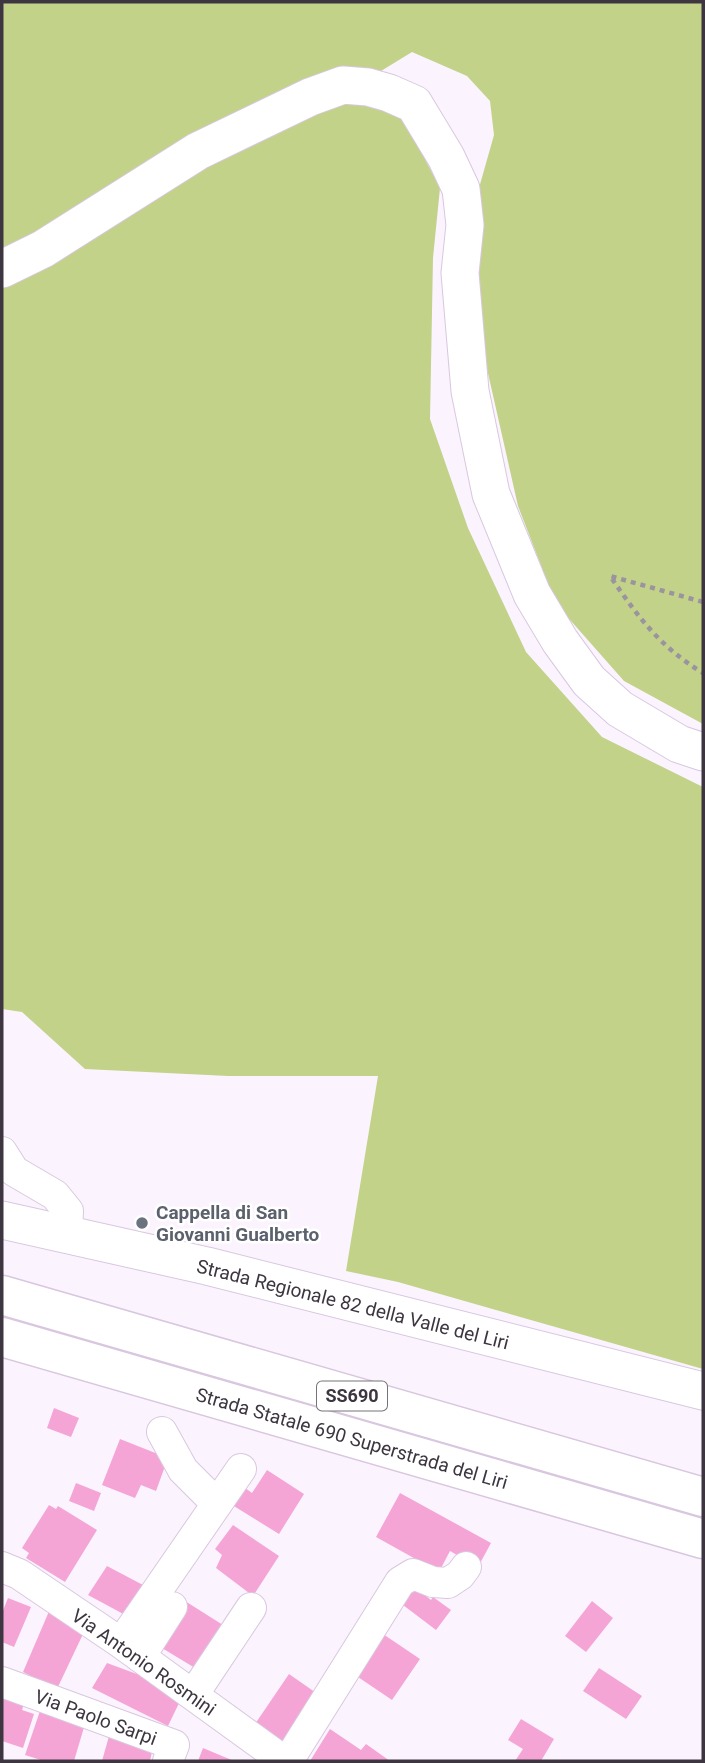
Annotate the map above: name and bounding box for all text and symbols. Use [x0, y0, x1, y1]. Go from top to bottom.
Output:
place label: Cappella di San Giovanni Gualberto [156, 1201, 320, 1246]
marker: Cappella di San Giovanni Gualberto [134, 1215, 150, 1231]
street label: Strada Regionale 82 della Valle del Liri [194, 1254, 511, 1354]
road number: SS690 [317, 1381, 387, 1410]
street label: Strada Statale 690 Superstrada del Liri [193, 1383, 510, 1494]
street label: Via Antonio Rosmini [67, 1604, 220, 1721]
street label: Via Paolo Sarpi [32, 1685, 160, 1750]

